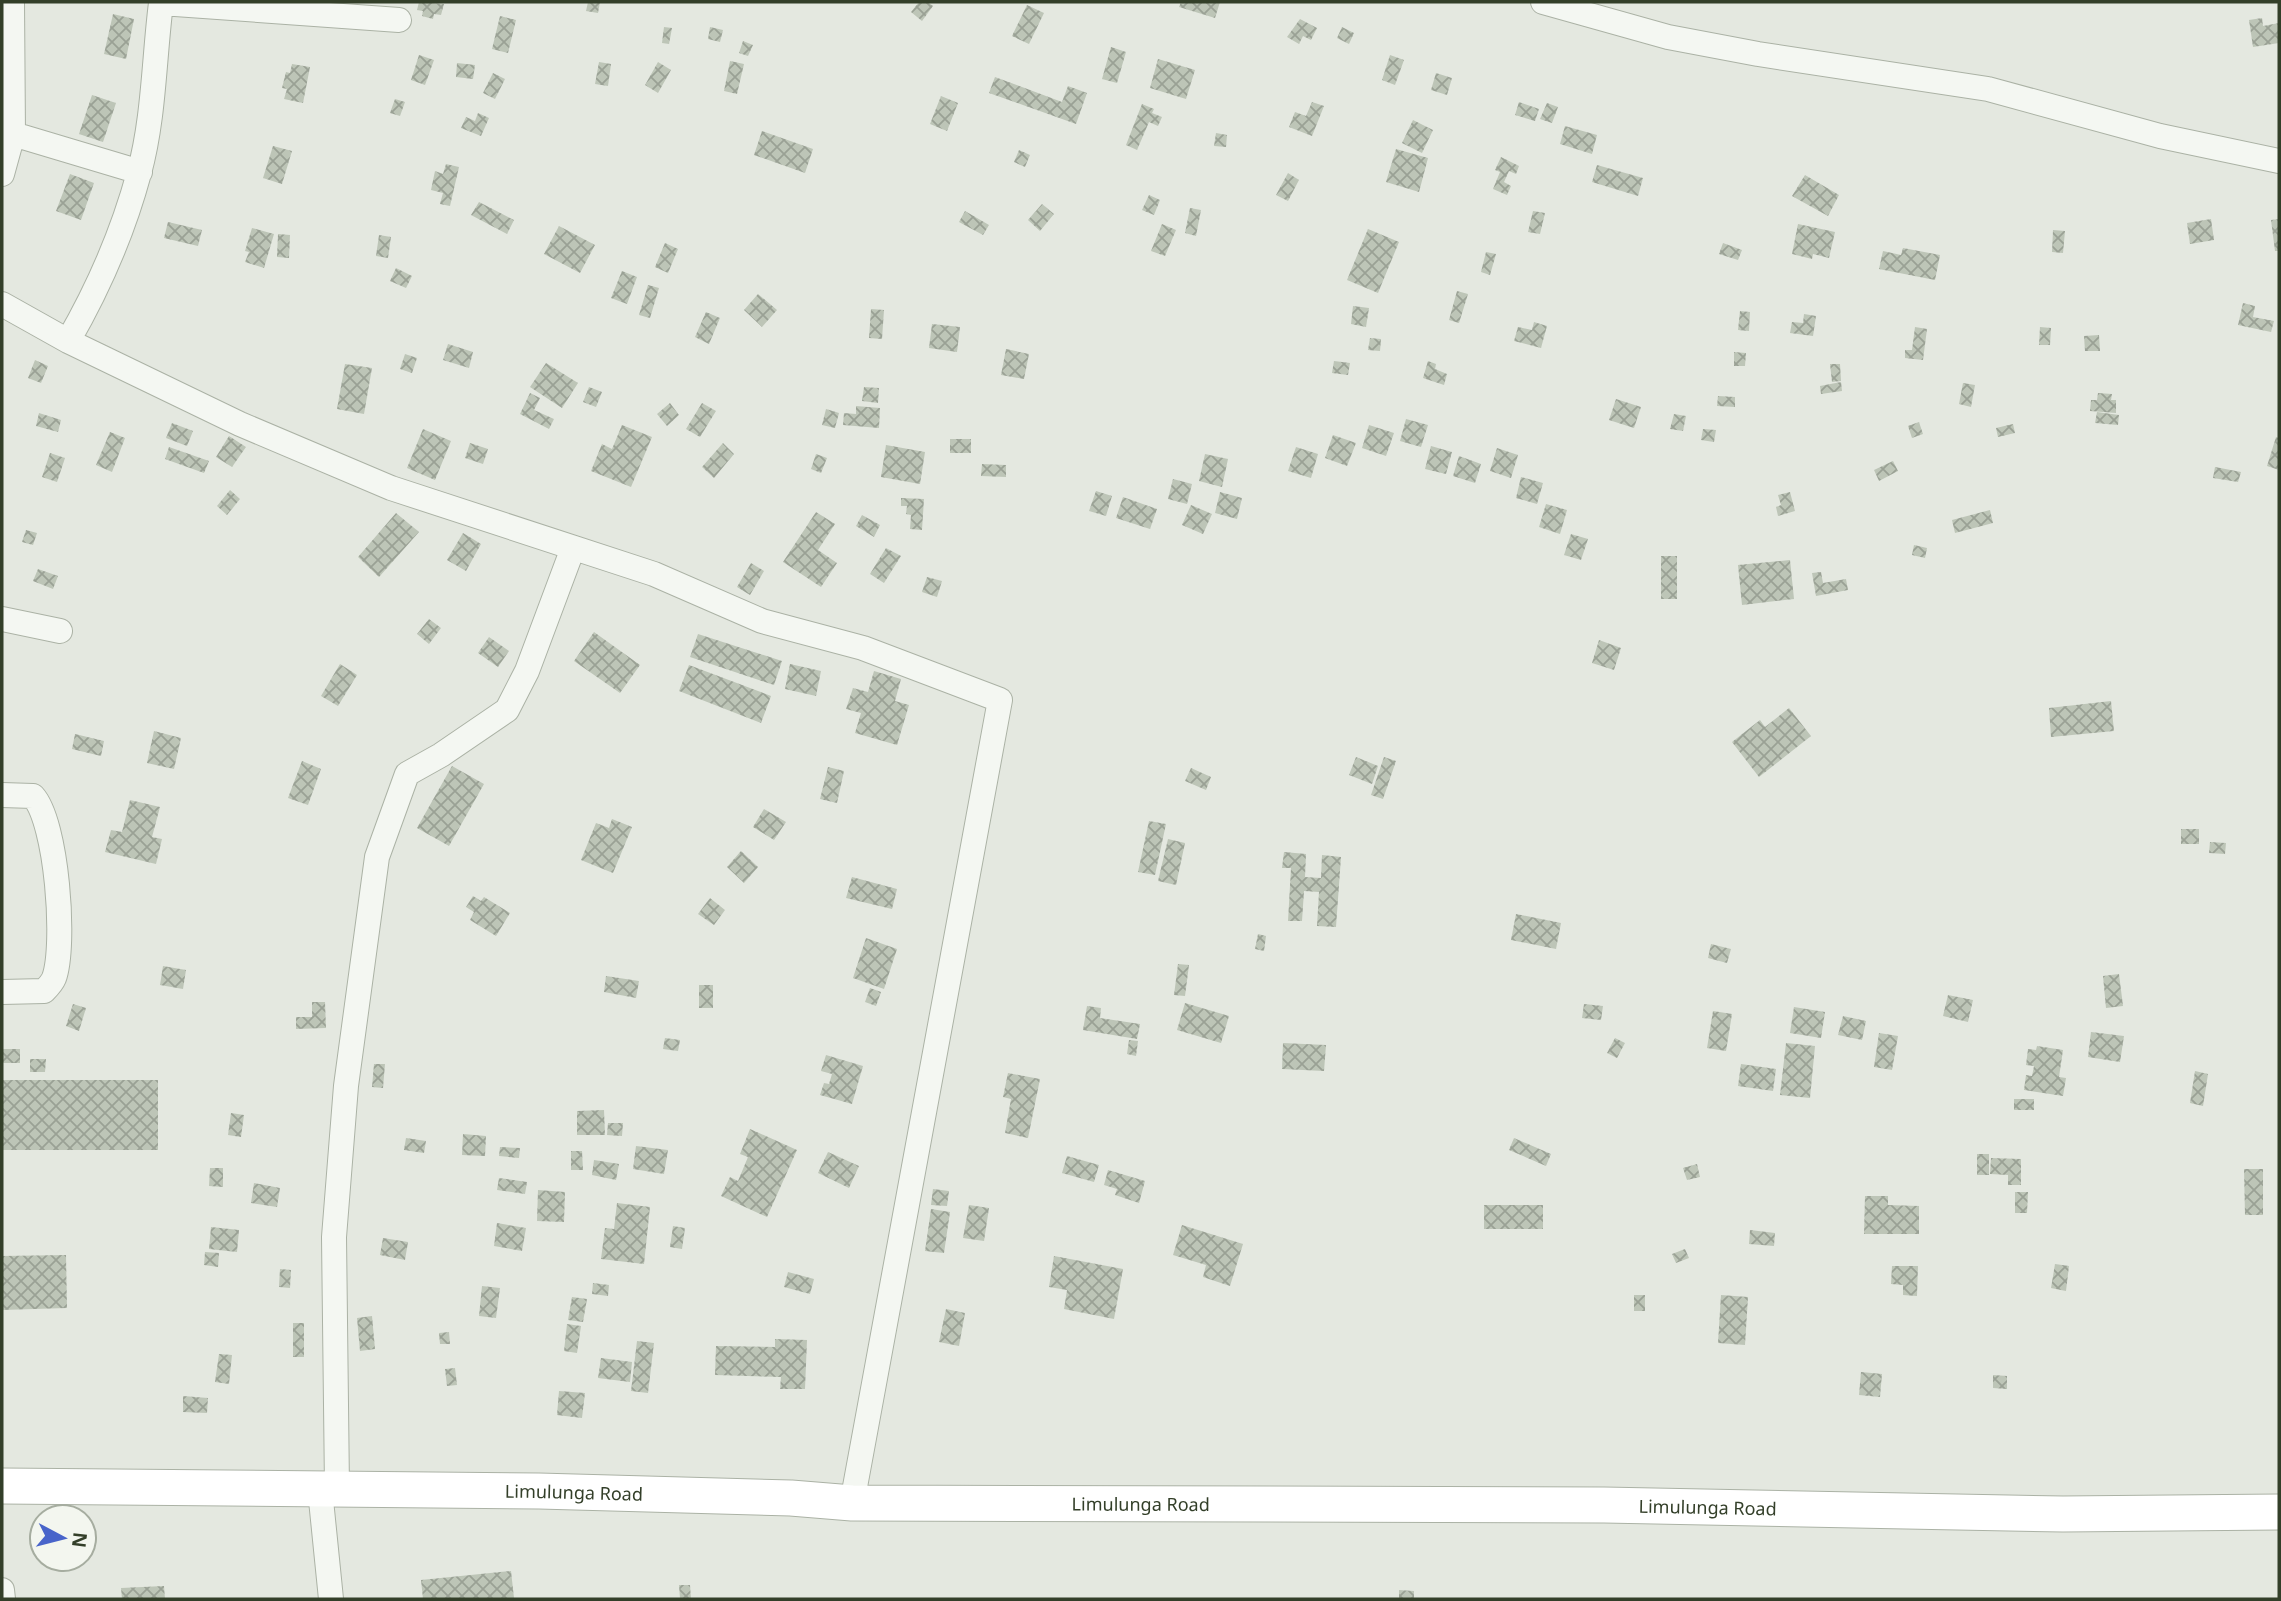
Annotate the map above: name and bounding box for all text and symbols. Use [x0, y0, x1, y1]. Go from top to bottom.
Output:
street label: Limulunga Road [505, 1479, 643, 1506]
street label: Limulunga Road [1072, 1492, 1210, 1516]
street label: Limulunga Road [1638, 1494, 1777, 1520]
north arrow [28, 1503, 98, 1573]
text: N [66, 1531, 94, 1549]

